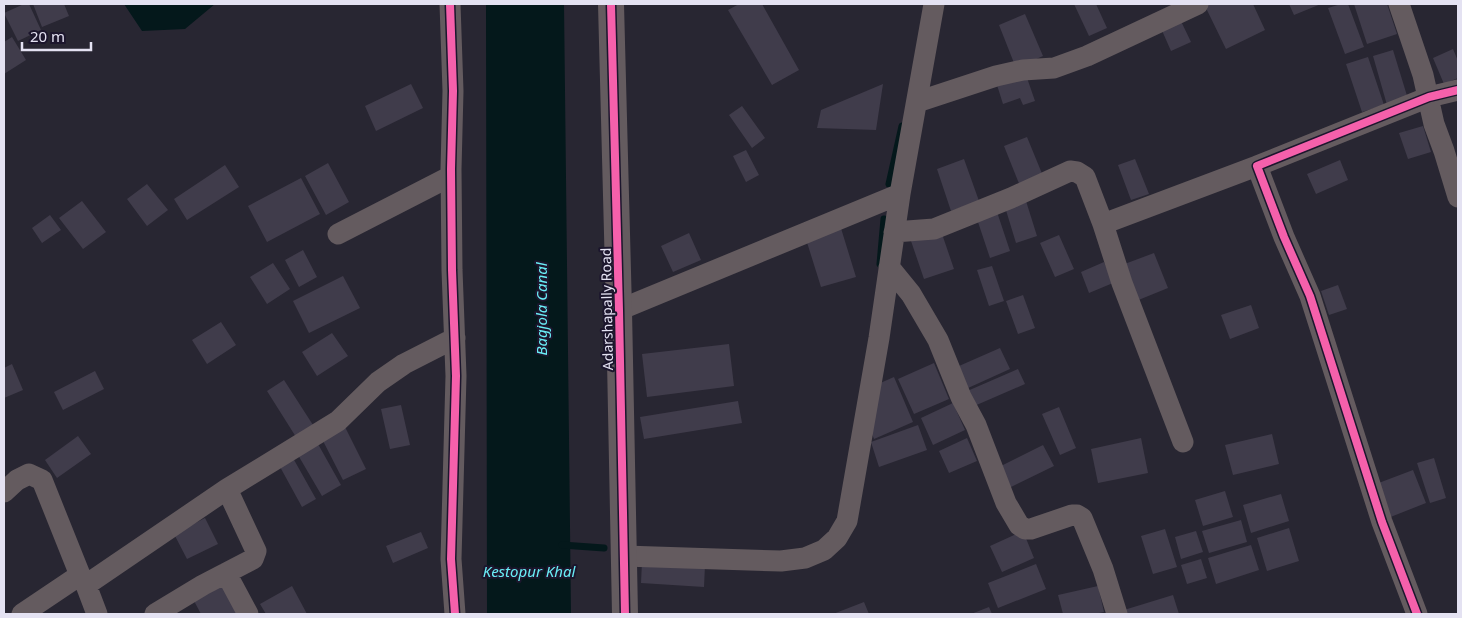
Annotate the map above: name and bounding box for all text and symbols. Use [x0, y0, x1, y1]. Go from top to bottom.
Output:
scale bar [22, 20, 91, 52]
text: 20 m [30, 26, 65, 46]
street label: Adarshapally Road [596, 248, 617, 370]
water label: Bagjola Canal [531, 261, 551, 356]
water label: Kestopur Khal [483, 561, 576, 581]

